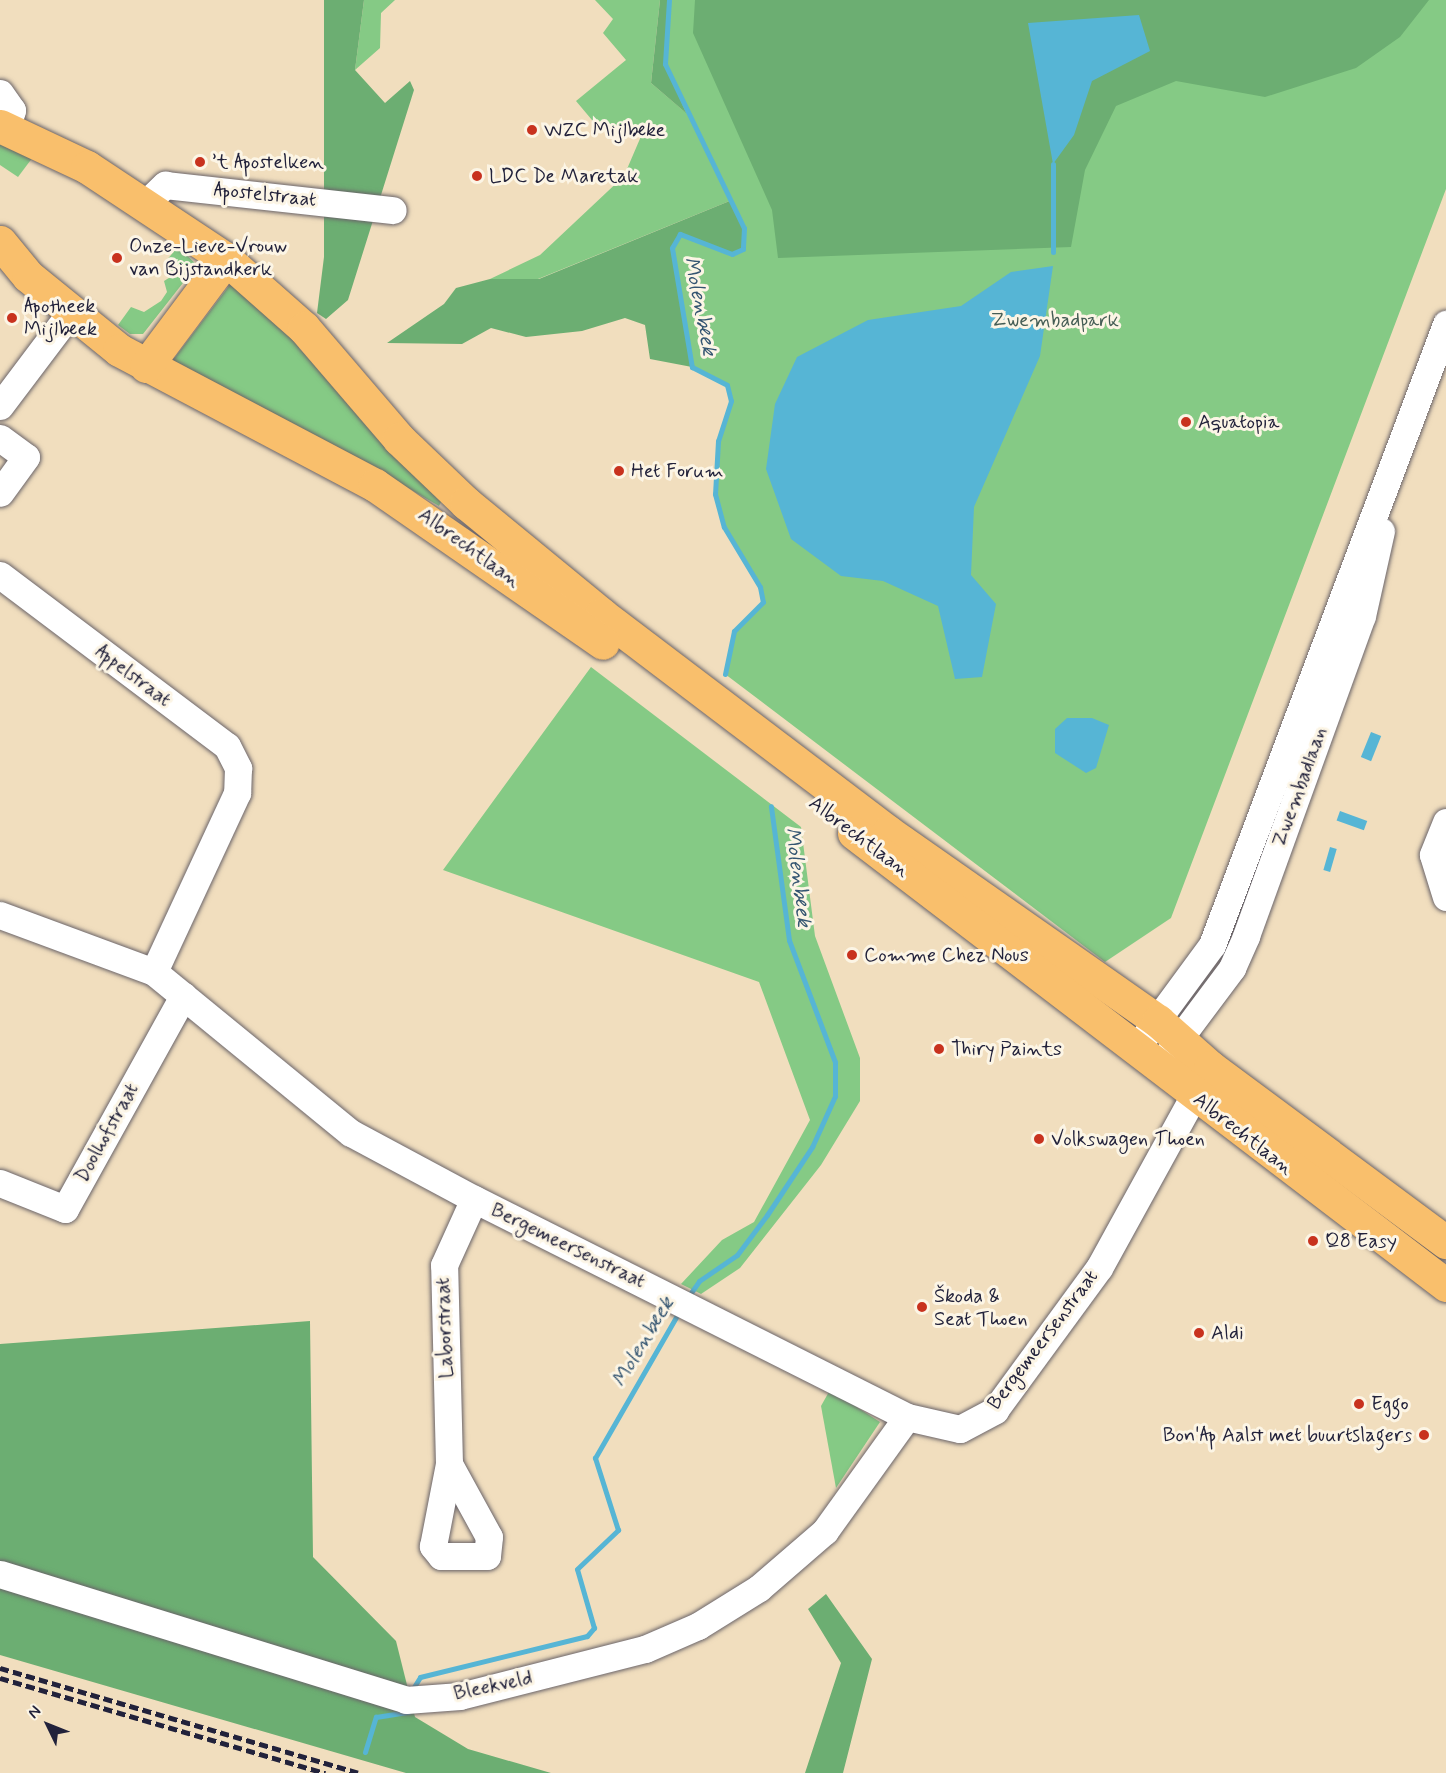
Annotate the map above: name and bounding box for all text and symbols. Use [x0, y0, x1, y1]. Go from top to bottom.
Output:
place label: WZC Mijlbeke [544, 118, 665, 142]
marker: WZC Mijlbeke [525, 123, 539, 137]
place label: ’t Apostelken [212, 150, 324, 174]
marker: ’t Apostelken [193, 155, 207, 169]
place label: LDC De Maretak [489, 164, 637, 188]
marker: LDC De Maretak [470, 169, 484, 183]
street label: Apostelstraat [212, 178, 318, 212]
place label: Onze-Lieve-Vrouw van Bijstandkerk [129, 234, 287, 281]
marker: Onze-Lieve-Vrouw van Bijstandkerk [110, 251, 124, 265]
water label: Molenbeek [678, 254, 722, 358]
place label: Apotheek Mijlbeek [24, 294, 97, 341]
park label: Zwembadpark [991, 308, 1119, 332]
marker: Apotheek Mijlbeek [5, 311, 19, 325]
place label: Aquatopia [1198, 410, 1280, 434]
marker: Aquatopia [1179, 415, 1193, 429]
place label: Het Forum [631, 459, 722, 483]
marker: Het Forum [612, 464, 626, 478]
street label: Albrechtlaan [413, 503, 525, 593]
street label: Appelstraat [90, 640, 176, 712]
street label: Zwembadlaan [1267, 724, 1333, 850]
street label: Albrechtlaan [804, 791, 914, 883]
water label: Molenbeek [779, 826, 817, 928]
place label: Comme Chez Nous [864, 943, 1029, 967]
marker: Comme Chez Nous [845, 948, 859, 962]
place label: Thiry Paints [951, 1037, 1055, 1061]
marker: Thiry Paints [932, 1042, 946, 1056]
street label: Doolhofstraat [70, 1079, 144, 1187]
street label: Albrechtlaan [1188, 1088, 1298, 1180]
place label: Volkswagen Thoen [1051, 1127, 1203, 1151]
marker: Volkswagen Thoen [1032, 1132, 1046, 1146]
street label: Bergemeersenstraat [487, 1198, 649, 1294]
place label: Q8 Easy [1325, 1229, 1397, 1253]
marker: Q8 Easy [1306, 1234, 1320, 1248]
street label: Bergemeersenstraat [983, 1265, 1103, 1415]
street label: Laborstraat [431, 1277, 459, 1379]
place label: Škoda & Seat Thoen [934, 1284, 1026, 1331]
water label: Molenbeek [606, 1293, 680, 1391]
marker: Škoda & Seat Thoen [915, 1300, 929, 1314]
place label: Aldi [1211, 1321, 1244, 1345]
marker: Aldi [1192, 1326, 1206, 1340]
place label: Eggo [1371, 1392, 1409, 1416]
marker: Eggo [1352, 1397, 1366, 1411]
place label: Bon'Ap Aalst met buurtslagers [1163, 1423, 1412, 1447]
marker: Bon'Ap Aalst met buurtslagers [1417, 1428, 1431, 1442]
street label: Bleekveld [451, 1666, 535, 1706]
north arrow [18, 1695, 78, 1755]
text: N [23, 1701, 46, 1723]

